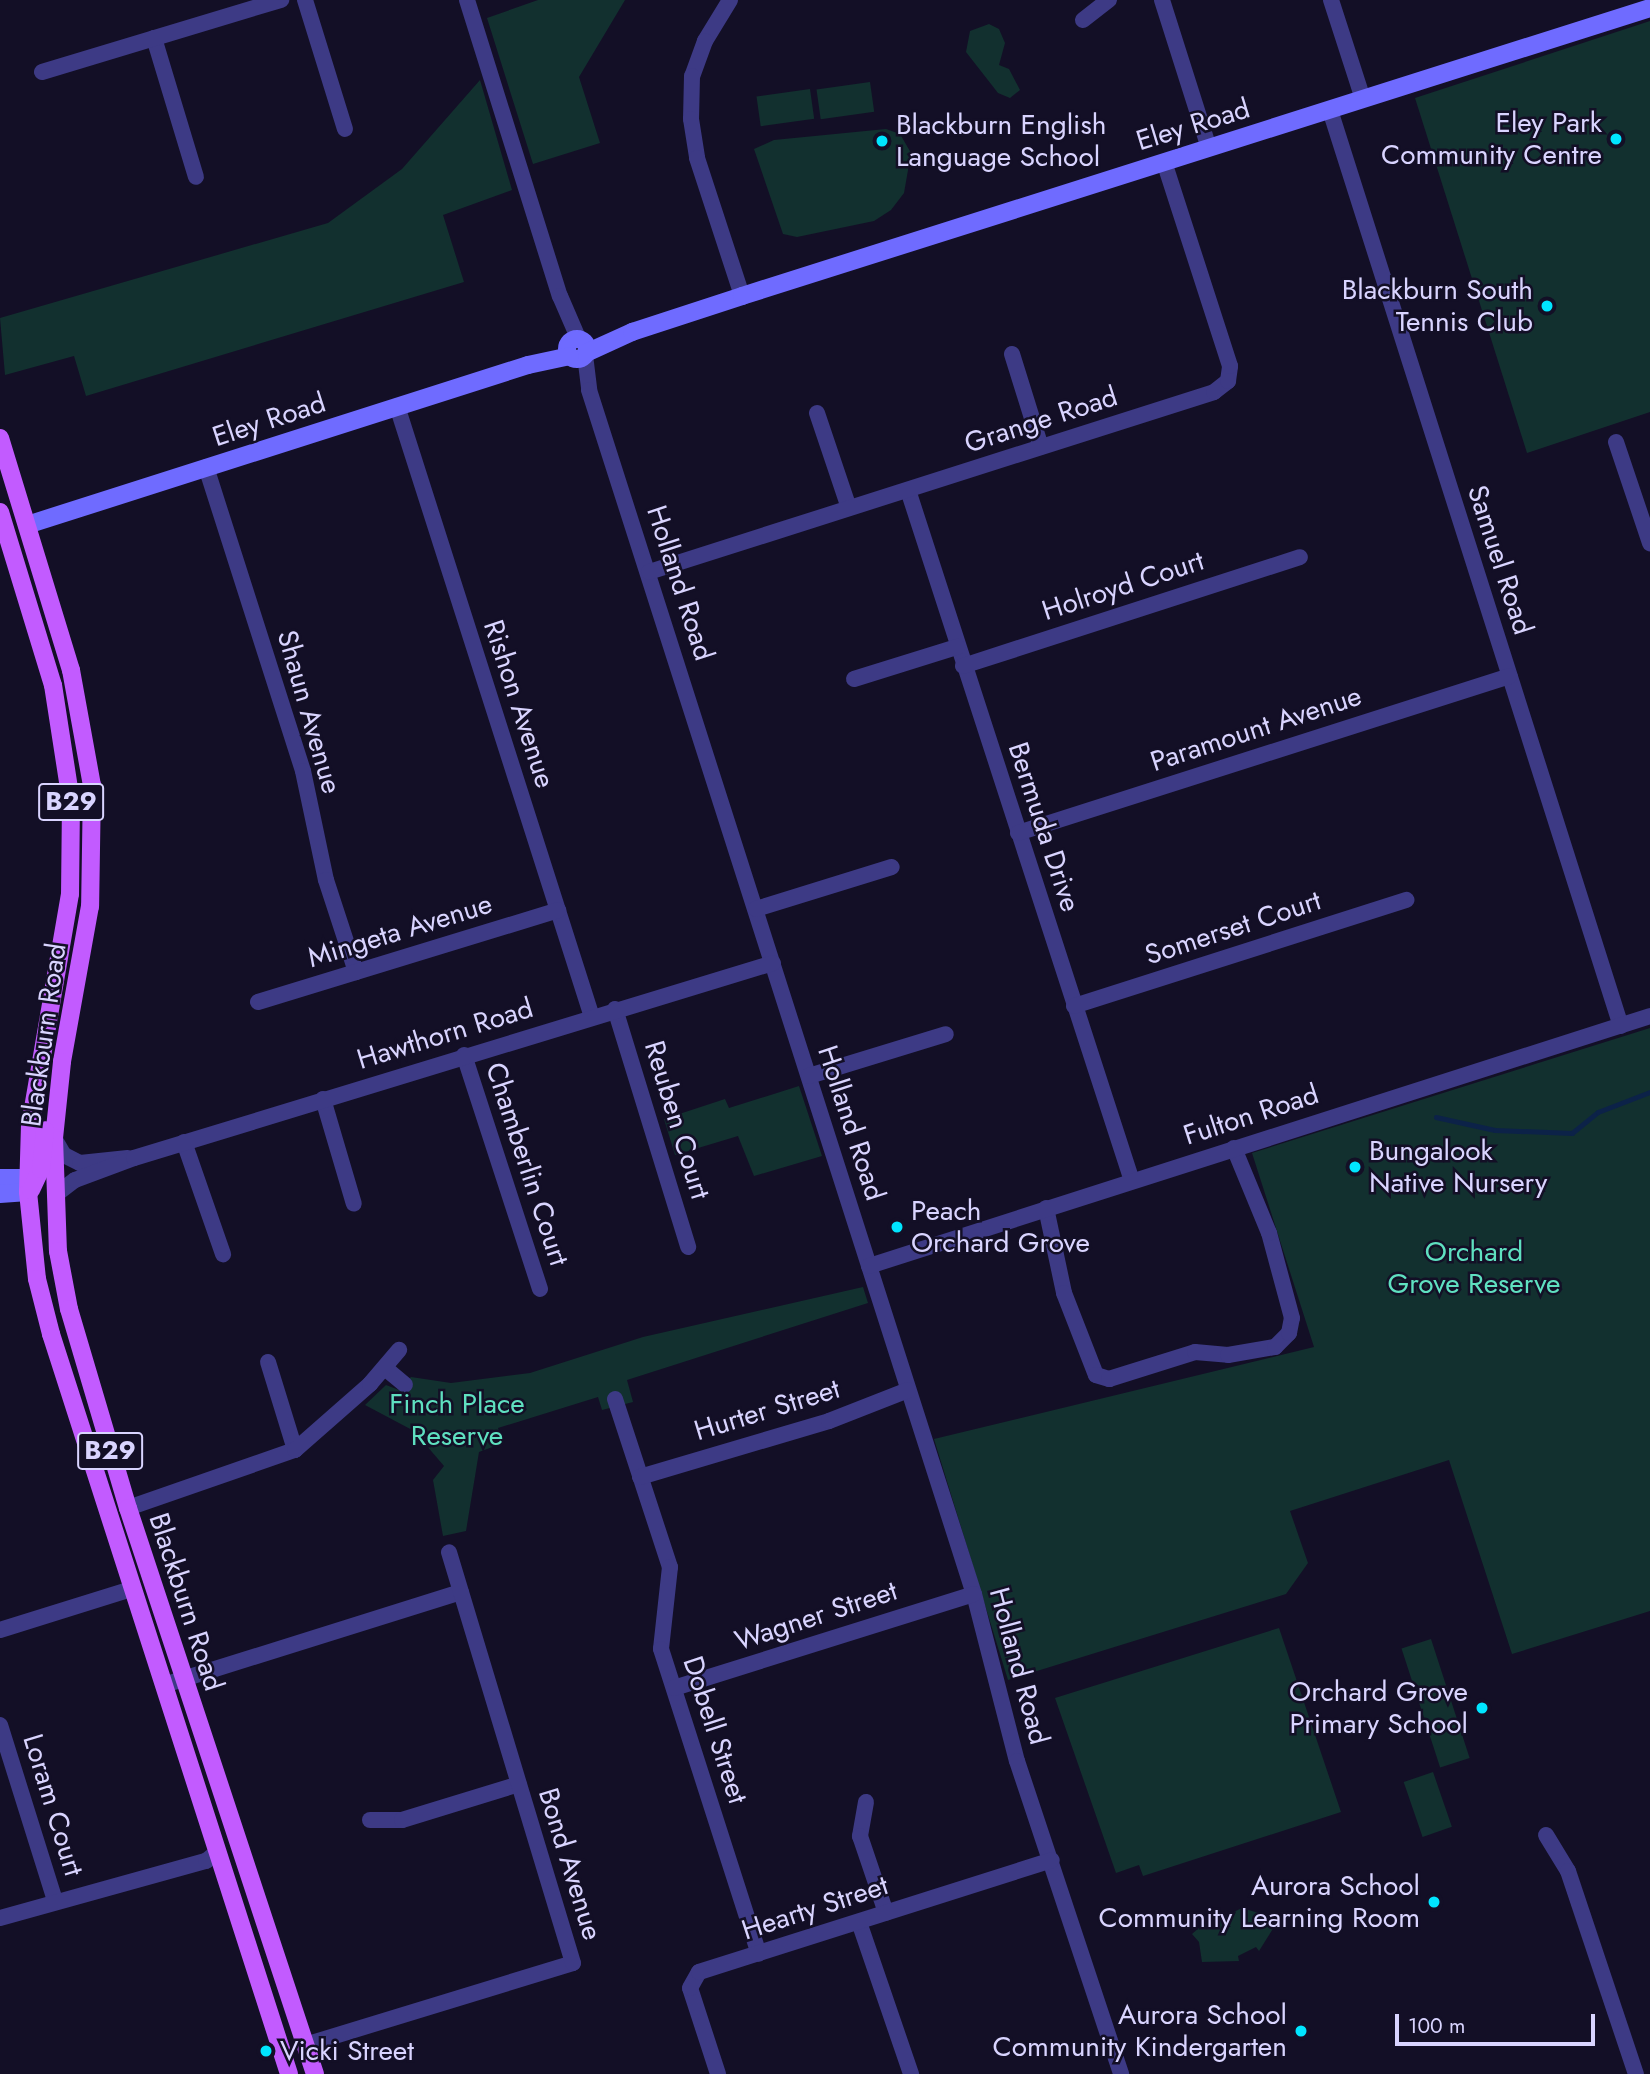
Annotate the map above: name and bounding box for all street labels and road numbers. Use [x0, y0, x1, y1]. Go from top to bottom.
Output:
street label: Eley Road [1132, 92, 1254, 158]
street label: Grange Road [960, 380, 1122, 460]
street label: Eley Road [208, 386, 330, 454]
street label: Samuel Road [1460, 481, 1540, 639]
street label: Holland Road [639, 501, 721, 665]
street label: Holroyd Court [1038, 544, 1208, 628]
street label: Rishon Avenue [476, 616, 562, 792]
street label: Shaun Avenue [270, 626, 348, 798]
street label: Paramount Avenue [1146, 679, 1366, 779]
street label: Bermuda Drive [1001, 738, 1087, 916]
road number: B29 [38, 780, 104, 824]
street label: Somerset Court [1141, 884, 1325, 972]
street label: Mingeta Avenue [304, 887, 496, 975]
street label: Blackburn Road [14, 941, 74, 1129]
street label: Hawthorn Road [353, 991, 537, 1077]
street label: Reuben Court [637, 1037, 717, 1203]
street label: Holland Road [810, 1041, 892, 1205]
street label: Chamberlin Court [478, 1058, 576, 1270]
street label: Fulton Road [1179, 1077, 1323, 1153]
street label: Hurter Street [690, 1372, 844, 1448]
road number: B29 [77, 1428, 143, 1474]
street label: Blackburn Road [141, 1509, 231, 1695]
street label: Wagner Street [731, 1574, 901, 1658]
street label: Holland Road [982, 1584, 1056, 1748]
street label: Dobell Street [675, 1652, 755, 1808]
street label: Loram Court [15, 1730, 91, 1880]
street label: Bond Avenue [531, 1784, 609, 1944]
street label: Hearty Street [738, 1869, 892, 1947]

